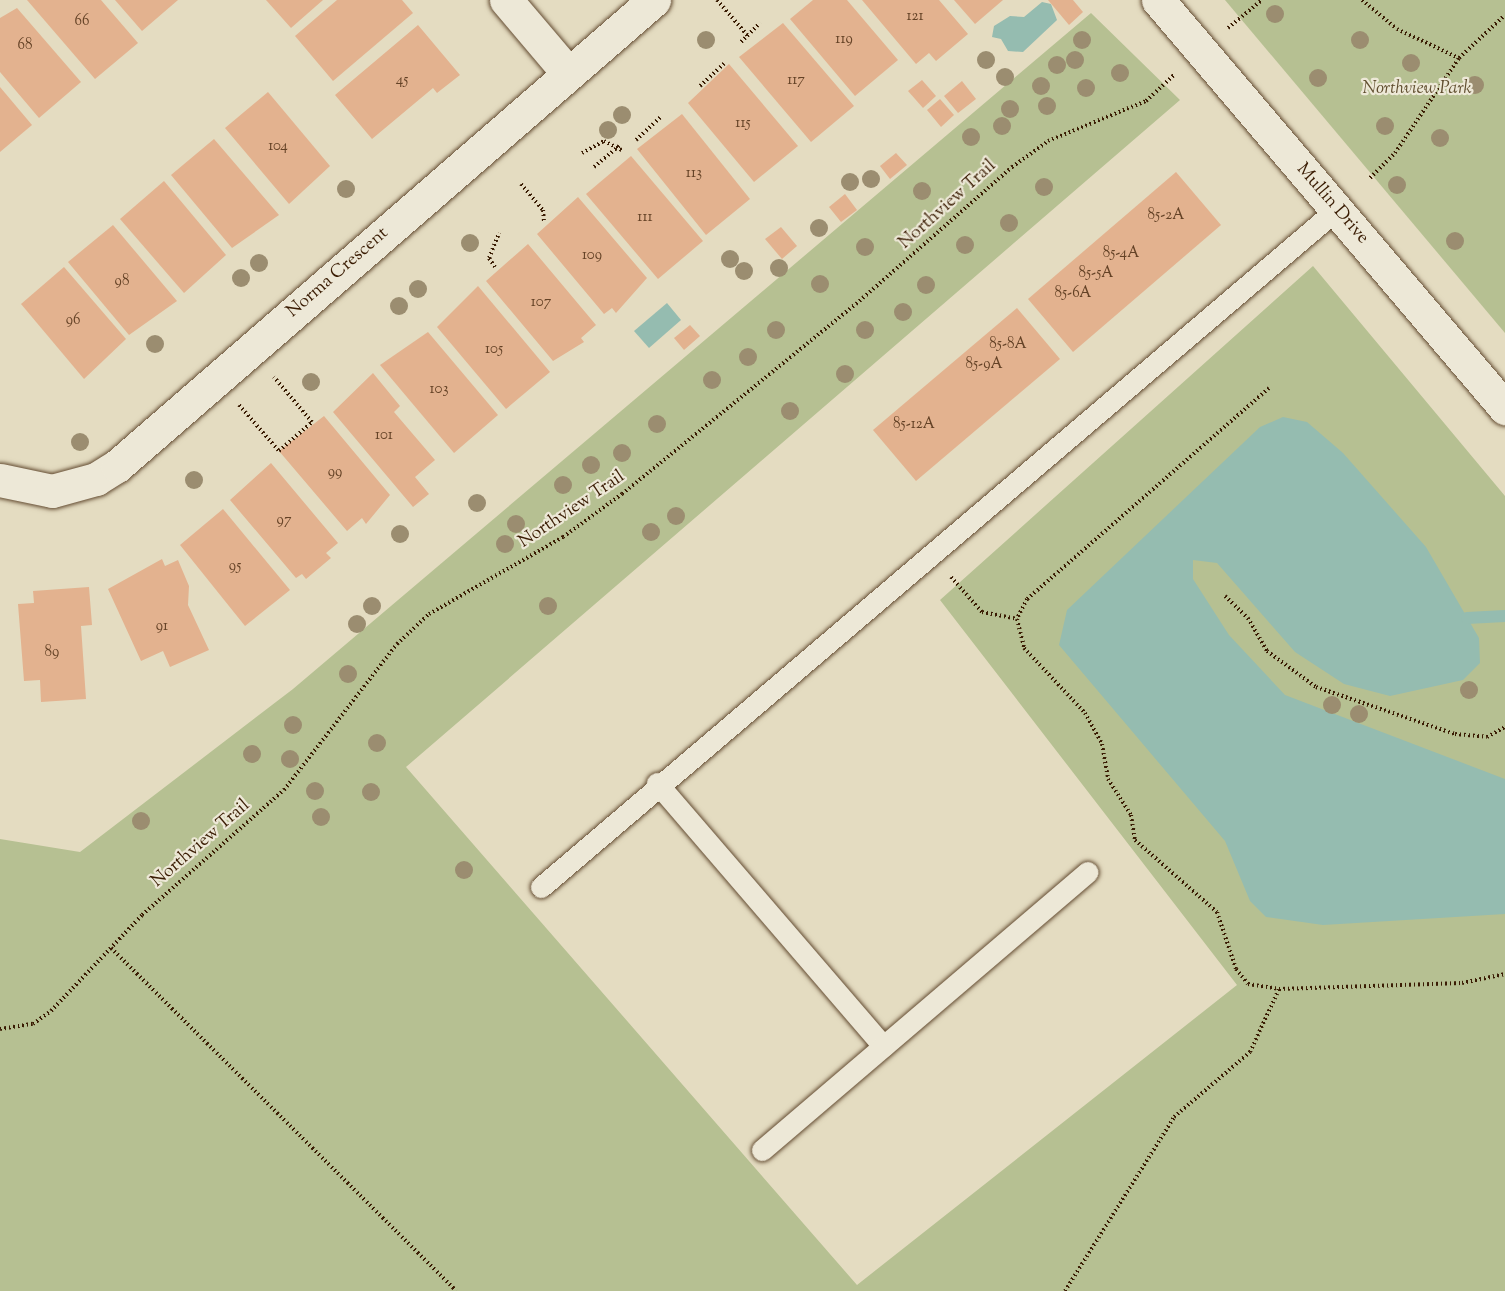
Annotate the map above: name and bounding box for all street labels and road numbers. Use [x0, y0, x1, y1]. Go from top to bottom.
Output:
street label: Northview Trail [895, 156, 1001, 254]
street label: Mullin Drive [1291, 159, 1373, 249]
street label: Norma Crescent [283, 223, 393, 323]
street label: Northview Trail [515, 467, 629, 553]
street label: Northview Trail [147, 795, 255, 893]

